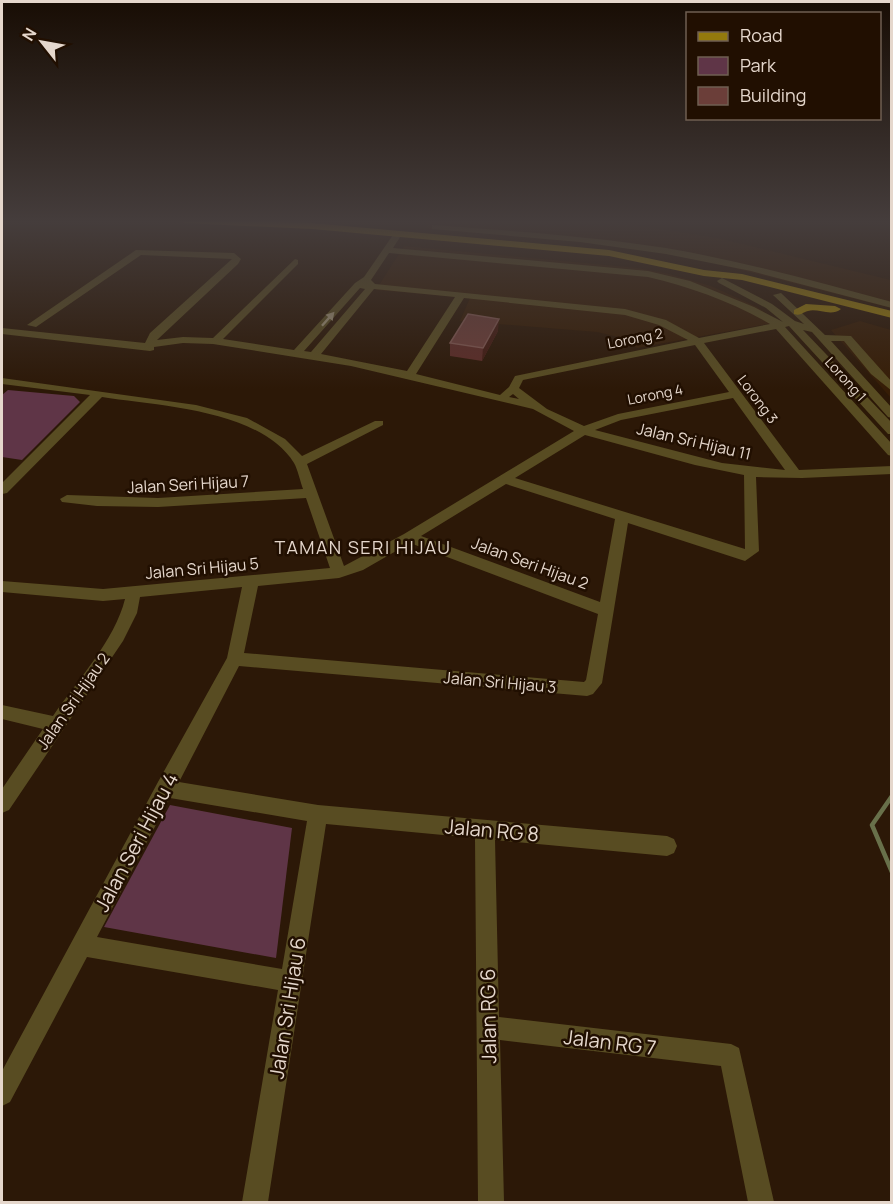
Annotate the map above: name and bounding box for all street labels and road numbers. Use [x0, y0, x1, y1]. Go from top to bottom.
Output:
street label: Lorong 2 [606, 323, 664, 353]
street label: Lorong 1 [821, 353, 871, 405]
street label: Lorong 3 [734, 371, 782, 427]
street label: Lorong 4 [626, 379, 684, 409]
street label: Jalan Sri Hijau 11 [635, 417, 753, 465]
street label: Jalan Seri Hijau 7 [127, 470, 249, 498]
street label: Jalan Seri Hijau 2 [468, 532, 592, 594]
street label: Jalan Sri Hijau 5 [144, 552, 260, 584]
street label: Jalan Sri Hijau 2 [31, 648, 115, 754]
street label: Jalan Sri Hijau 3 [443, 666, 557, 698]
street label: Jalan Seri Hijau 4 [88, 768, 184, 916]
street label: Jalan RG 8 [444, 812, 540, 848]
street label: Jalan Sri Hijau 6 [262, 935, 312, 1081]
street label: Jalan RG 6 [474, 968, 502, 1064]
street label: Jalan RG 7 [562, 1023, 658, 1061]

